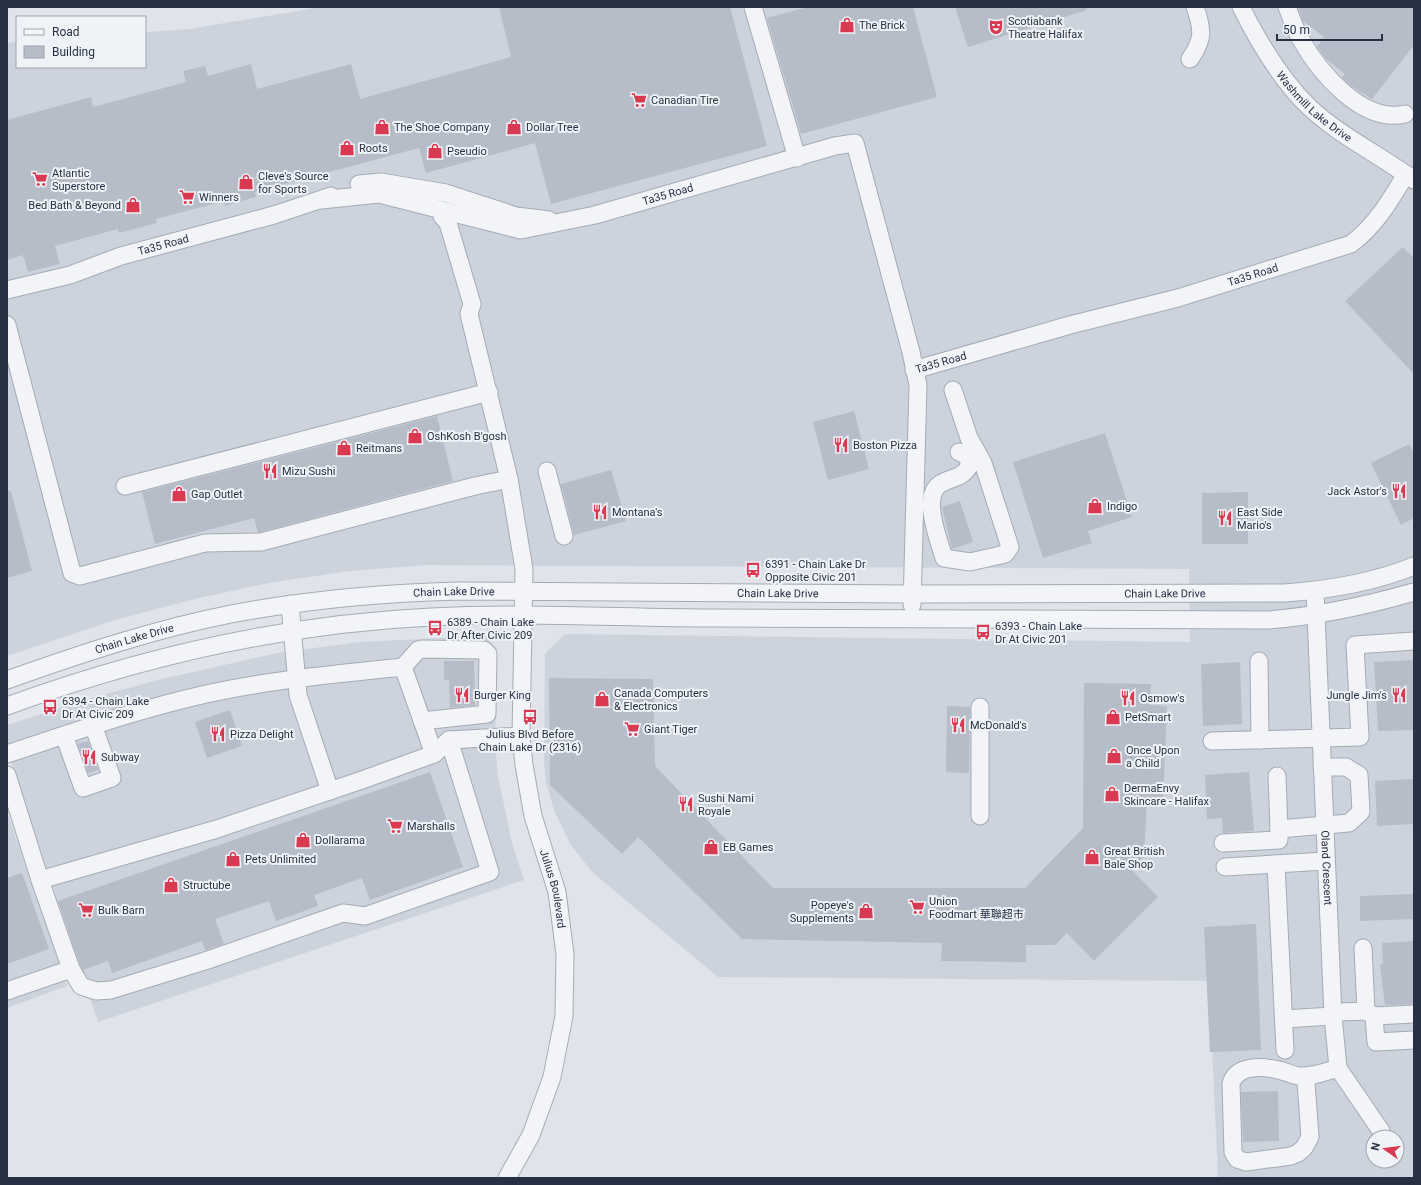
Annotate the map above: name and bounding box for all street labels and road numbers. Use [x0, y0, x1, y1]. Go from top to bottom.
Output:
street label: Washmill Lake Drive [1274, 68, 1355, 144]
street label: Ta35 Road [641, 181, 695, 208]
street label: Ta35 Road [136, 232, 190, 258]
street label: Ta35 Road [1226, 261, 1280, 289]
street label: Ta35 Road [914, 349, 968, 376]
street label: Chain Lake Drive [413, 584, 495, 599]
street label: Chain Lake Drive [737, 586, 819, 600]
street label: Chain Lake Drive [1124, 587, 1206, 600]
street label: Chain Lake Drive [93, 621, 175, 656]
street label: Oland Crescent [1319, 830, 1335, 906]
street label: Julius Boulevard [537, 848, 568, 929]

